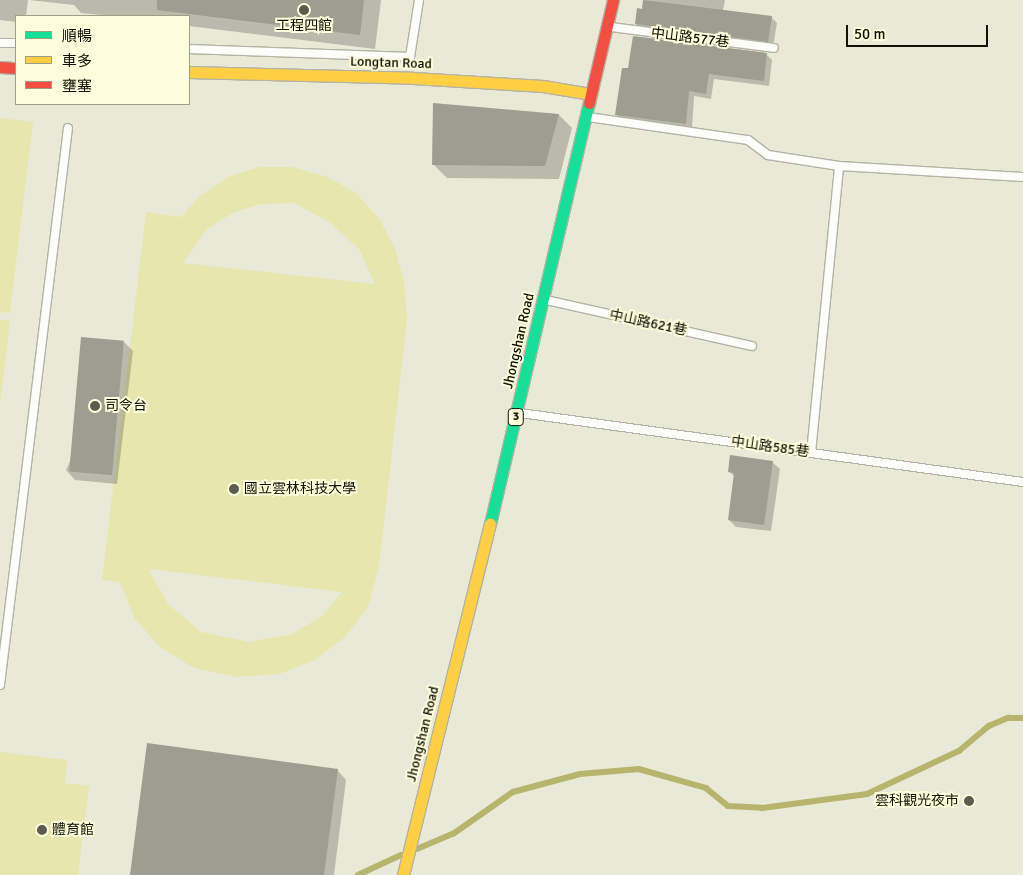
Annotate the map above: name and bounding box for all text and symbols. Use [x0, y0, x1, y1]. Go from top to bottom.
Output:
marker: 工程四館 [298, 4, 310, 16]
legend [15, 15, 190, 105]
scale bar [848, 15, 990, 47]
place label: 工程四館 [276, 18, 332, 34]
street label: 中山路577巷 [650, 25, 730, 51]
text: 50 m [854, 25, 885, 43]
text: 順暢 [62, 27, 92, 45]
text: 車多 [62, 52, 92, 70]
street label: Longtan Road [350, 53, 432, 73]
text: 壅塞 [62, 77, 92, 95]
street label: Jhongshan Road [500, 291, 538, 391]
street label: 中山路621巷 [608, 307, 688, 339]
place label: 司令台 [105, 398, 147, 414]
marker: 司令台 [89, 400, 101, 412]
road number: 3 [507, 408, 525, 427]
street label: 中山路585巷 [730, 433, 810, 461]
place label: 國立雲林科技大學 [244, 481, 356, 497]
marker: 國立雲林科技大學 [228, 483, 240, 495]
street label: Jhongshan Road [403, 685, 443, 783]
place label: 雲科觀光夜市 [875, 793, 959, 809]
marker: 雲科觀光夜市 [963, 795, 975, 807]
place label: 體育館 [52, 822, 94, 838]
marker: 體育館 [36, 824, 48, 836]

